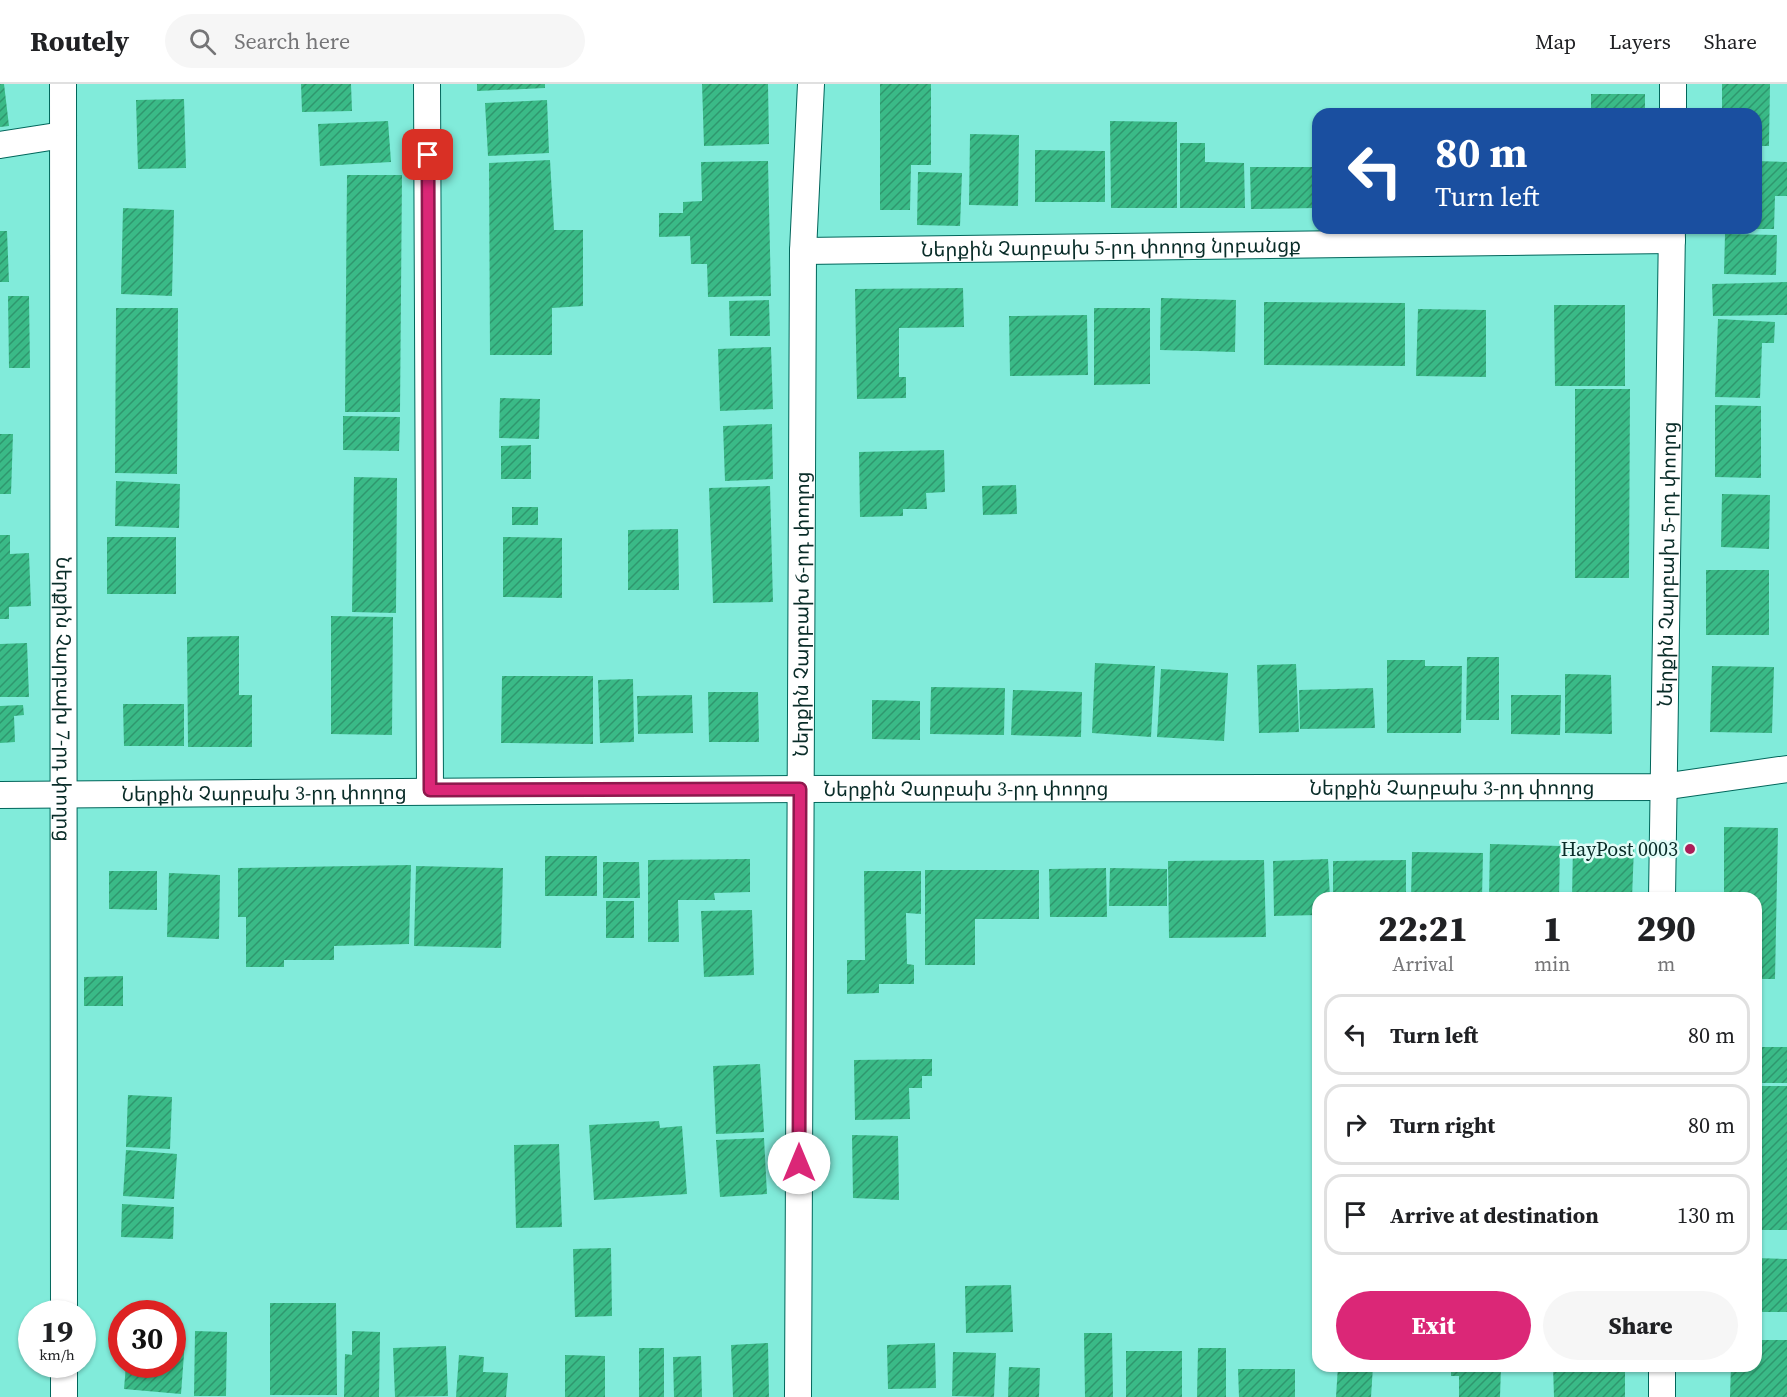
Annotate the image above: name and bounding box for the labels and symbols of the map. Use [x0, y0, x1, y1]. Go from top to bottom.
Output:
pin [402, 129, 453, 180]
street label: Ներքին Չարբախ 5-րդ փողոց նրբանցք [921, 231, 1301, 264]
street label: Ներքին Չարբախ 5-րդ փողոց [1651, 421, 1683, 707]
street label: Ներքին Չարբախ 6-րդ փողոց [787, 471, 816, 757]
street label: Ներքին Չարբախ 7-րդ փողոց [49, 556, 78, 842]
street label: Ներքին Չարբախ 3-րդ փողոց [1309, 773, 1595, 802]
street label: Ներքին Չարբախ 3-րդ փողոց [823, 774, 1109, 803]
street label: Ներքին Չարբախ 3-րդ փողոց [121, 778, 407, 808]
place label: HayPost 0003 [1561, 835, 1678, 863]
marker: HayPost 0003 [1683, 842, 1697, 856]
position arrow [767, 1131, 831, 1195]
speed limit sign: 30 [108, 1300, 186, 1378]

